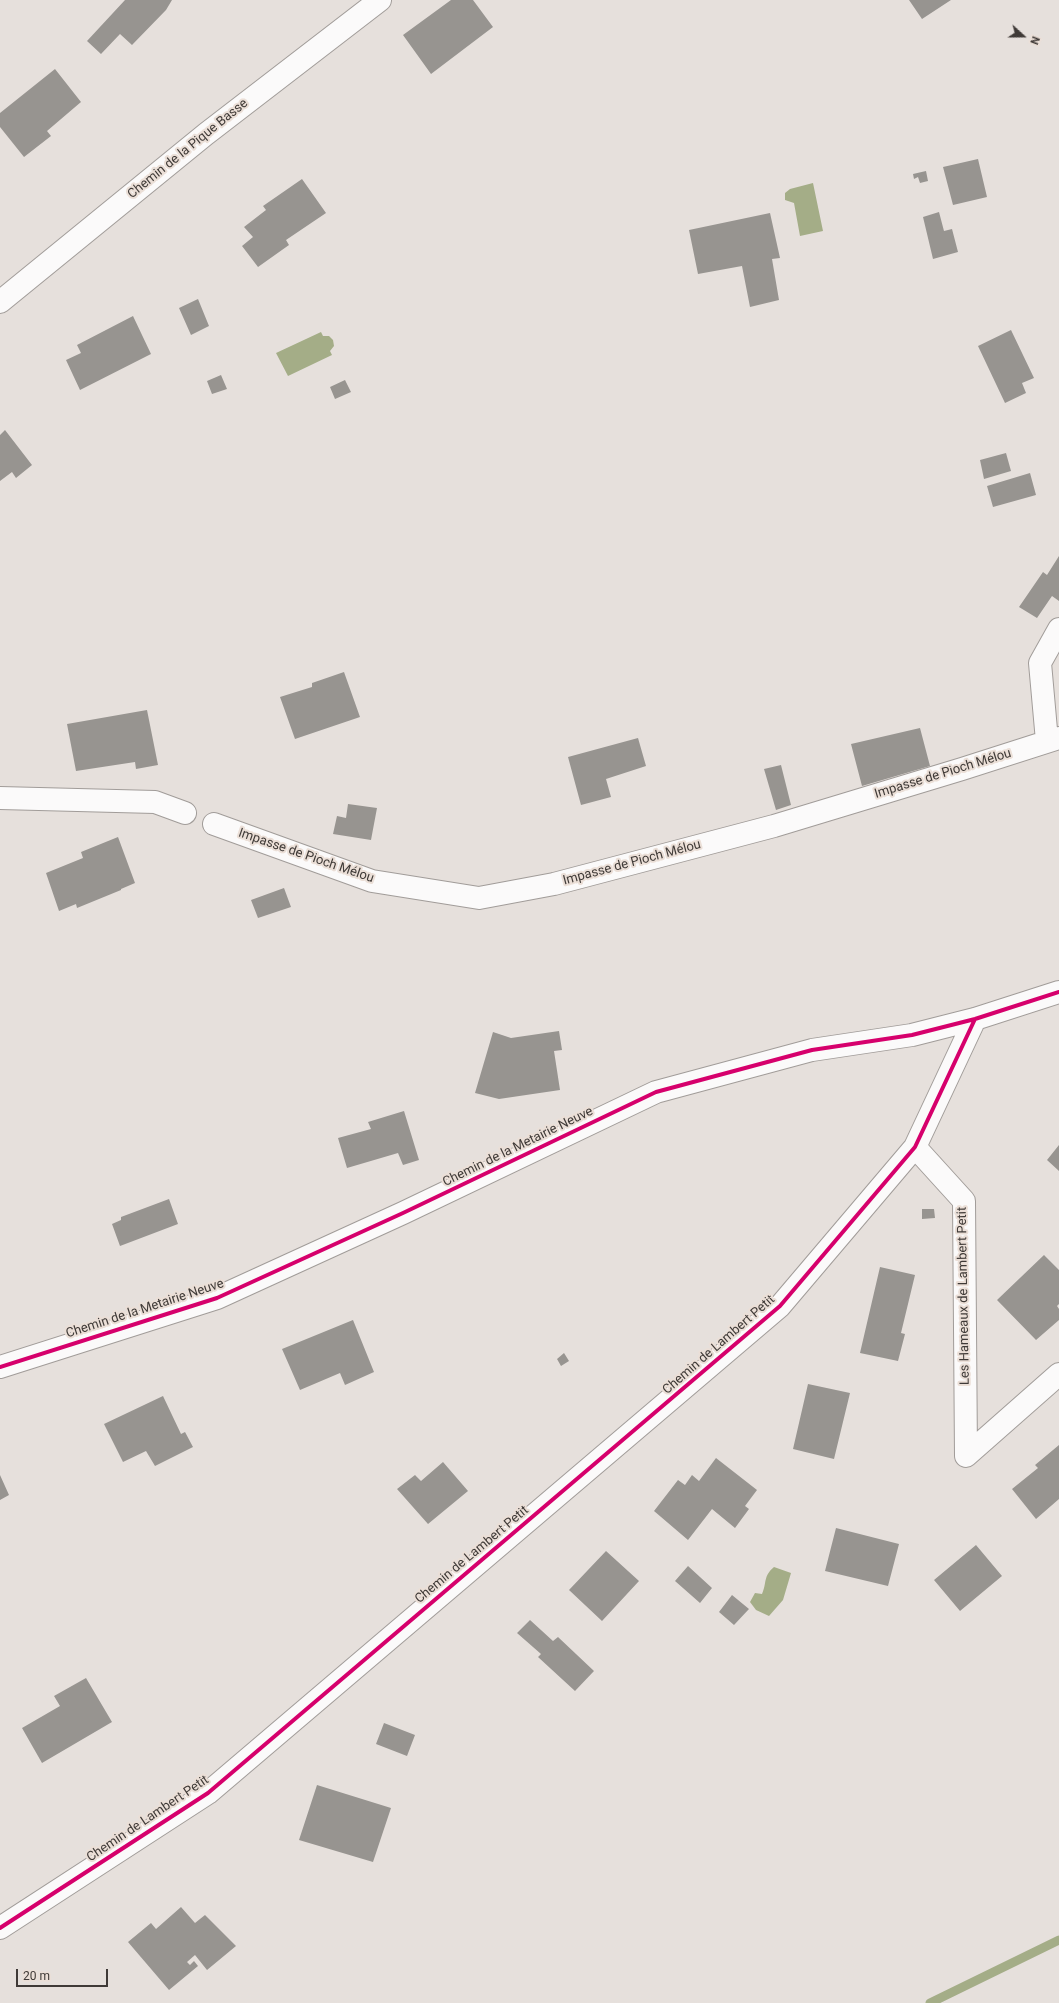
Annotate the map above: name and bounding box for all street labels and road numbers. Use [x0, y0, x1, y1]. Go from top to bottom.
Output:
street label: Chemin de la Pique Basse [125, 96, 251, 202]
street label: Impasse de Pioch Mélou [873, 746, 1013, 802]
street label: Impasse de Pioch Mélou [236, 825, 376, 887]
street label: Impasse de Pioch Mélou [561, 837, 703, 889]
street label: Chemin de la Metairie Neuve [440, 1104, 596, 1190]
street label: Les Hameaux de Lambert Petit [955, 1207, 973, 1385]
street label: Chemin de la Metairie Neuve [64, 1276, 226, 1342]
street label: Chemin de Lambert Petit [660, 1292, 778, 1398]
street label: Chemin de Lambert Petit [412, 1503, 532, 1607]
street label: Chemin de Lambert Petit [84, 1772, 212, 1866]

